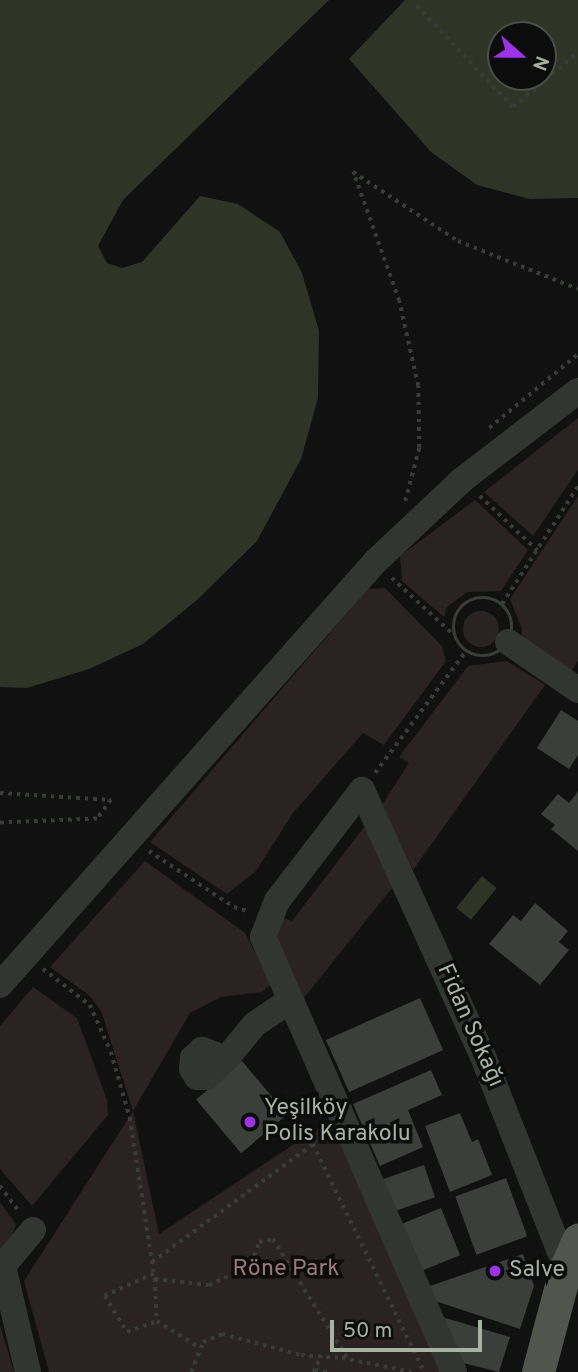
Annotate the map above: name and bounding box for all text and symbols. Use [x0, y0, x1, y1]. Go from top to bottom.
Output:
north arrow [487, 21, 557, 91]
text: N [526, 52, 553, 73]
street label: Fidan Sokağı [430, 960, 508, 1092]
place label: Yeşilköy Polis Karakolu [264, 1095, 411, 1149]
marker: Yeşilköy Polis Karakolu [242, 1114, 258, 1130]
park label: Röne Park [233, 1256, 339, 1284]
place label: Salve [509, 1257, 565, 1285]
marker: Salve [487, 1263, 503, 1279]
scale bar [333, 1306, 485, 1350]
text: 50 m [343, 1318, 392, 1345]

